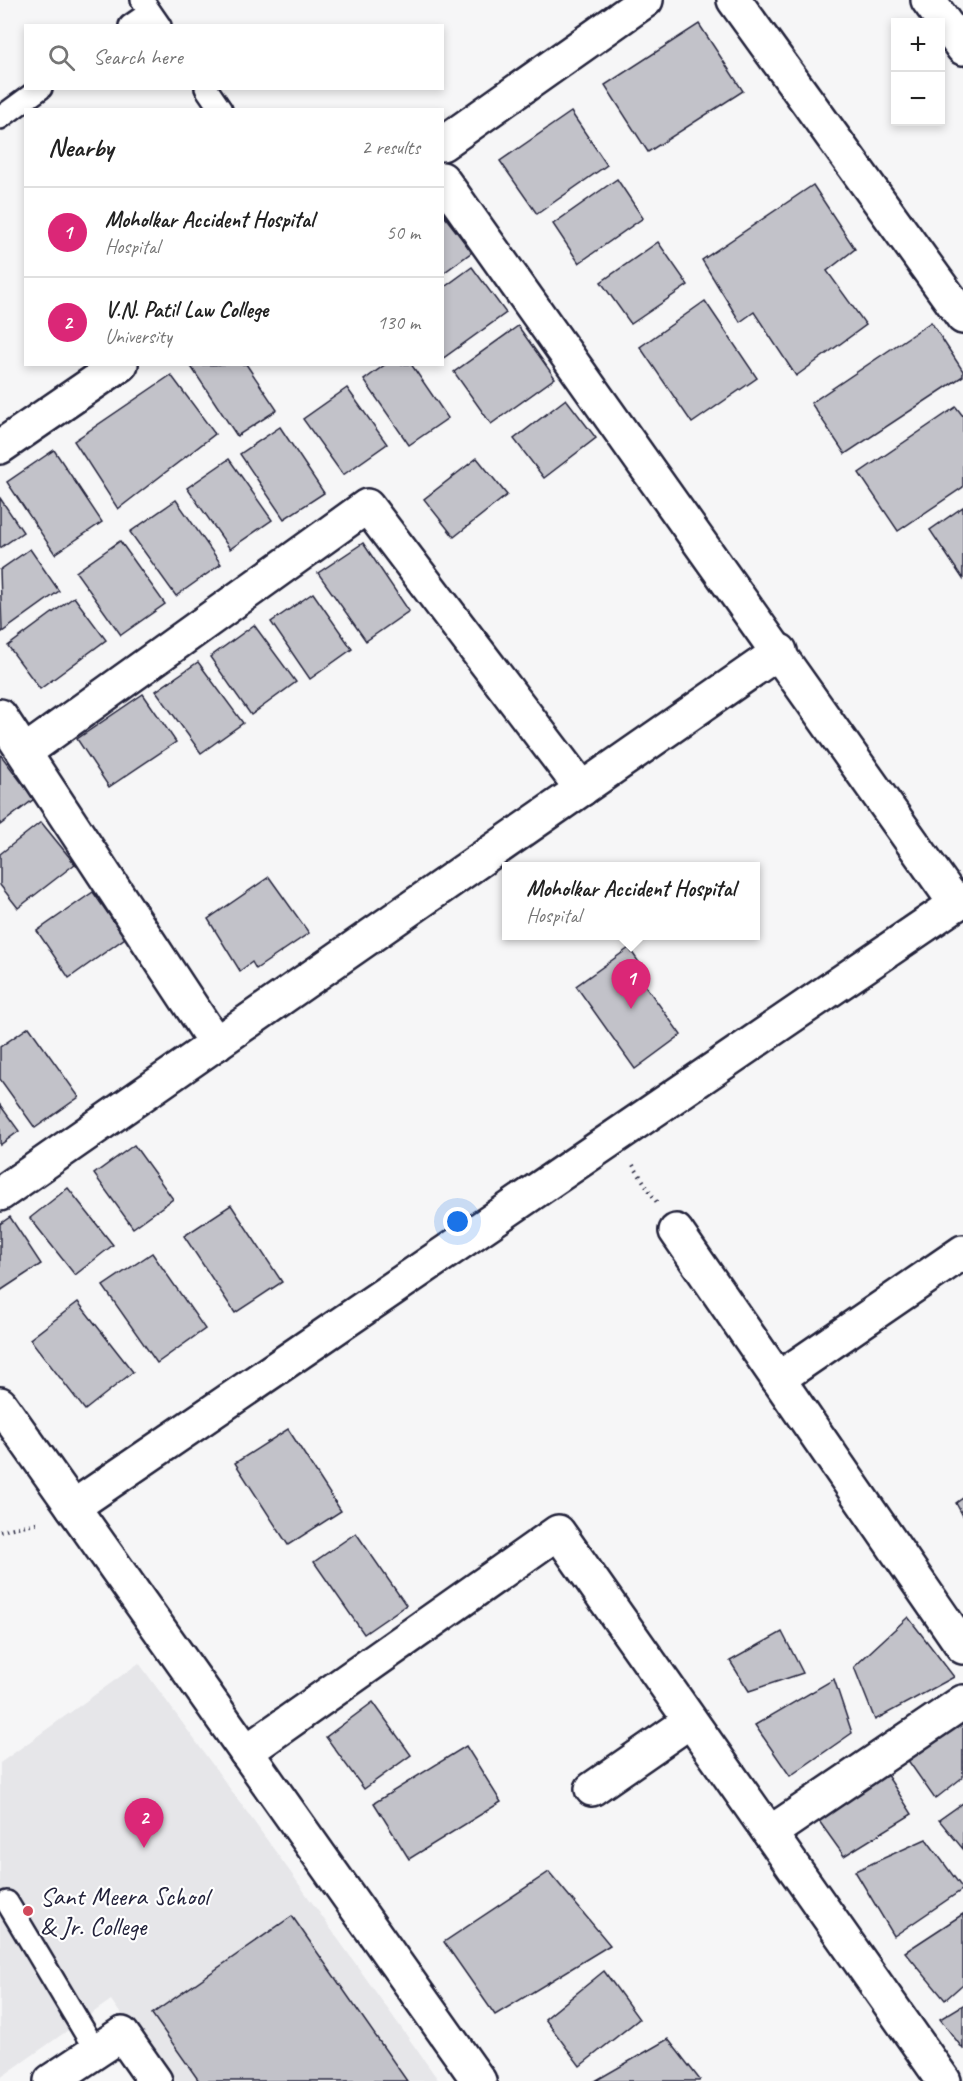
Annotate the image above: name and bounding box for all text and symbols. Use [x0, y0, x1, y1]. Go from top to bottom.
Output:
map controls [891, 18, 945, 126]
button: + [891, 18, 945, 72]
search box [24, 24, 444, 90]
icon: search [45, 41, 78, 74]
text: Search here [93, 43, 183, 71]
button: − [891, 72, 945, 126]
text: Nearby [48, 131, 113, 164]
text: 2 results [361, 135, 420, 160]
text: Moholkar Accident Hospital [105, 206, 314, 234]
text: 1 [63, 220, 72, 245]
text: 50 m [386, 220, 420, 245]
text: Hospital [105, 234, 160, 259]
text: V.N. Patil Law College [105, 296, 268, 324]
text: 2 [63, 310, 72, 335]
text: 130 m [377, 310, 420, 335]
text: University [105, 324, 172, 349]
popup [502, 862, 760, 940]
text: Moholkar Accident Hospital [527, 875, 735, 903]
text: Hospital [527, 903, 581, 928]
pin: 1 [612, 960, 650, 1009]
your location [443, 1207, 472, 1236]
pin: 2 [124, 1798, 164, 1848]
place label: Sant Meera School & Jr. College [40, 1880, 213, 1943]
marker: Sant Meera School & Jr. College [21, 1904, 35, 1918]

